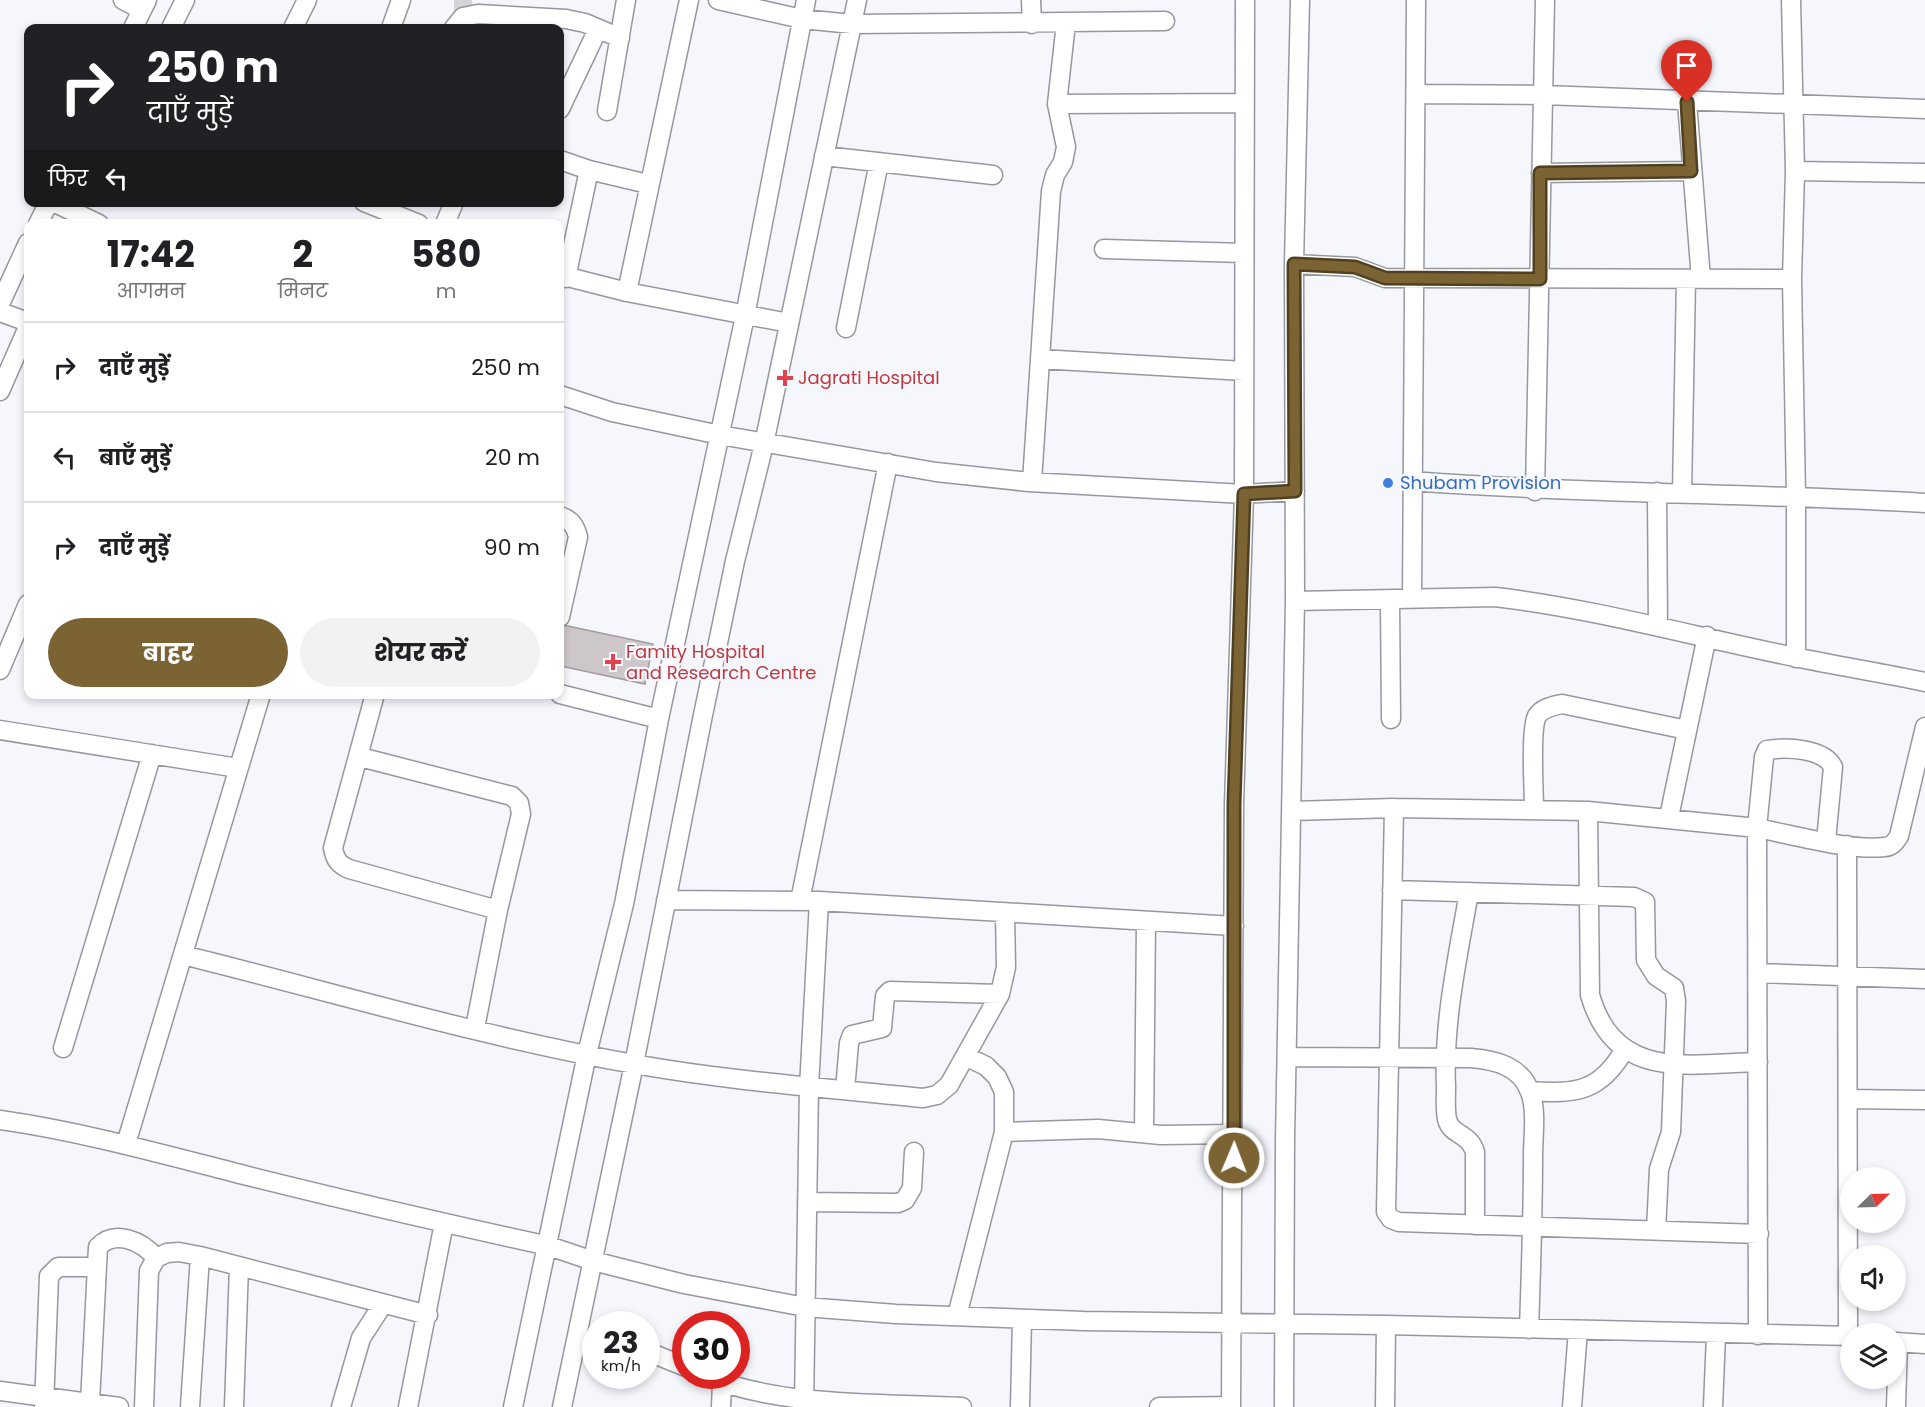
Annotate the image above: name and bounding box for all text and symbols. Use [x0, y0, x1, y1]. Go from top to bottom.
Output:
text: 250 m [147, 38, 279, 97]
pin [1661, 40, 1712, 102]
icon: right [48, 48, 126, 126]
icon: arrive [1670, 49, 1703, 82]
text: दाएँ मुड़ें [147, 94, 233, 131]
icon: left [100, 162, 133, 195]
text: फिर [48, 163, 88, 194]
text: 17:42 [107, 229, 195, 280]
text: 2 [293, 229, 313, 280]
text: 580 [411, 229, 481, 280]
text: आगमन [116, 277, 185, 305]
text: मिनट [278, 277, 328, 305]
text: m [436, 277, 456, 305]
icon: right [48, 351, 81, 384]
text: दाएँ मुड़ें [99, 352, 170, 383]
text: 250 m [471, 352, 540, 383]
place label: Jagrati Hospital [798, 365, 940, 390]
marker: Jagrati Hospital [776, 369, 794, 387]
icon: left [48, 441, 81, 474]
text: बाएँ मुड़ें [99, 442, 171, 473]
text: 20 m [485, 442, 540, 473]
place label: Shubam Provision [1400, 470, 1561, 495]
marker: Shubam Provision [1381, 476, 1395, 490]
icon: right [48, 531, 81, 564]
text: दाएँ मुड़ें [99, 532, 170, 563]
text: 90 m [484, 532, 540, 563]
button: बाहर [48, 618, 288, 687]
button: शेयर करें [300, 618, 540, 687]
place label: Famity Hospital and Research Centre [626, 639, 816, 685]
marker: Famity Hospital and Research Centre [604, 653, 622, 671]
position arrow [1202, 1126, 1266, 1190]
north arrow [1840, 1167, 1906, 1233]
map controls [1840, 1167, 1906, 1389]
button: sound [1840, 1245, 1906, 1311]
speed limit sign: 30 [672, 1311, 750, 1389]
text: 23 [603, 1321, 639, 1364]
button: layers [1840, 1323, 1906, 1389]
text: km/h [601, 1355, 641, 1376]

